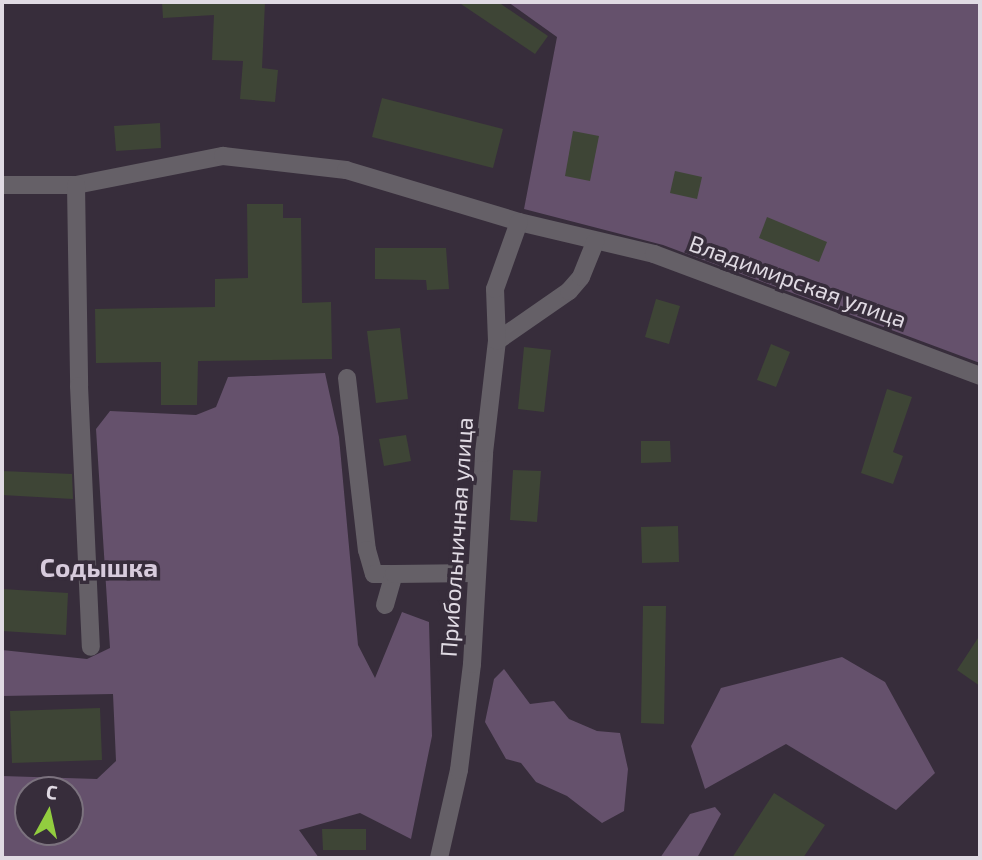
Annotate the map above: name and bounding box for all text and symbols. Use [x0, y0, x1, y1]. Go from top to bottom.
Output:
street label: Владимирская улица [686, 229, 910, 333]
street label: Прибольничная улица [434, 416, 478, 658]
district label: Содышка [40, 551, 158, 583]
north arrow [14, 776, 84, 846]
text: С [45, 780, 59, 804]

